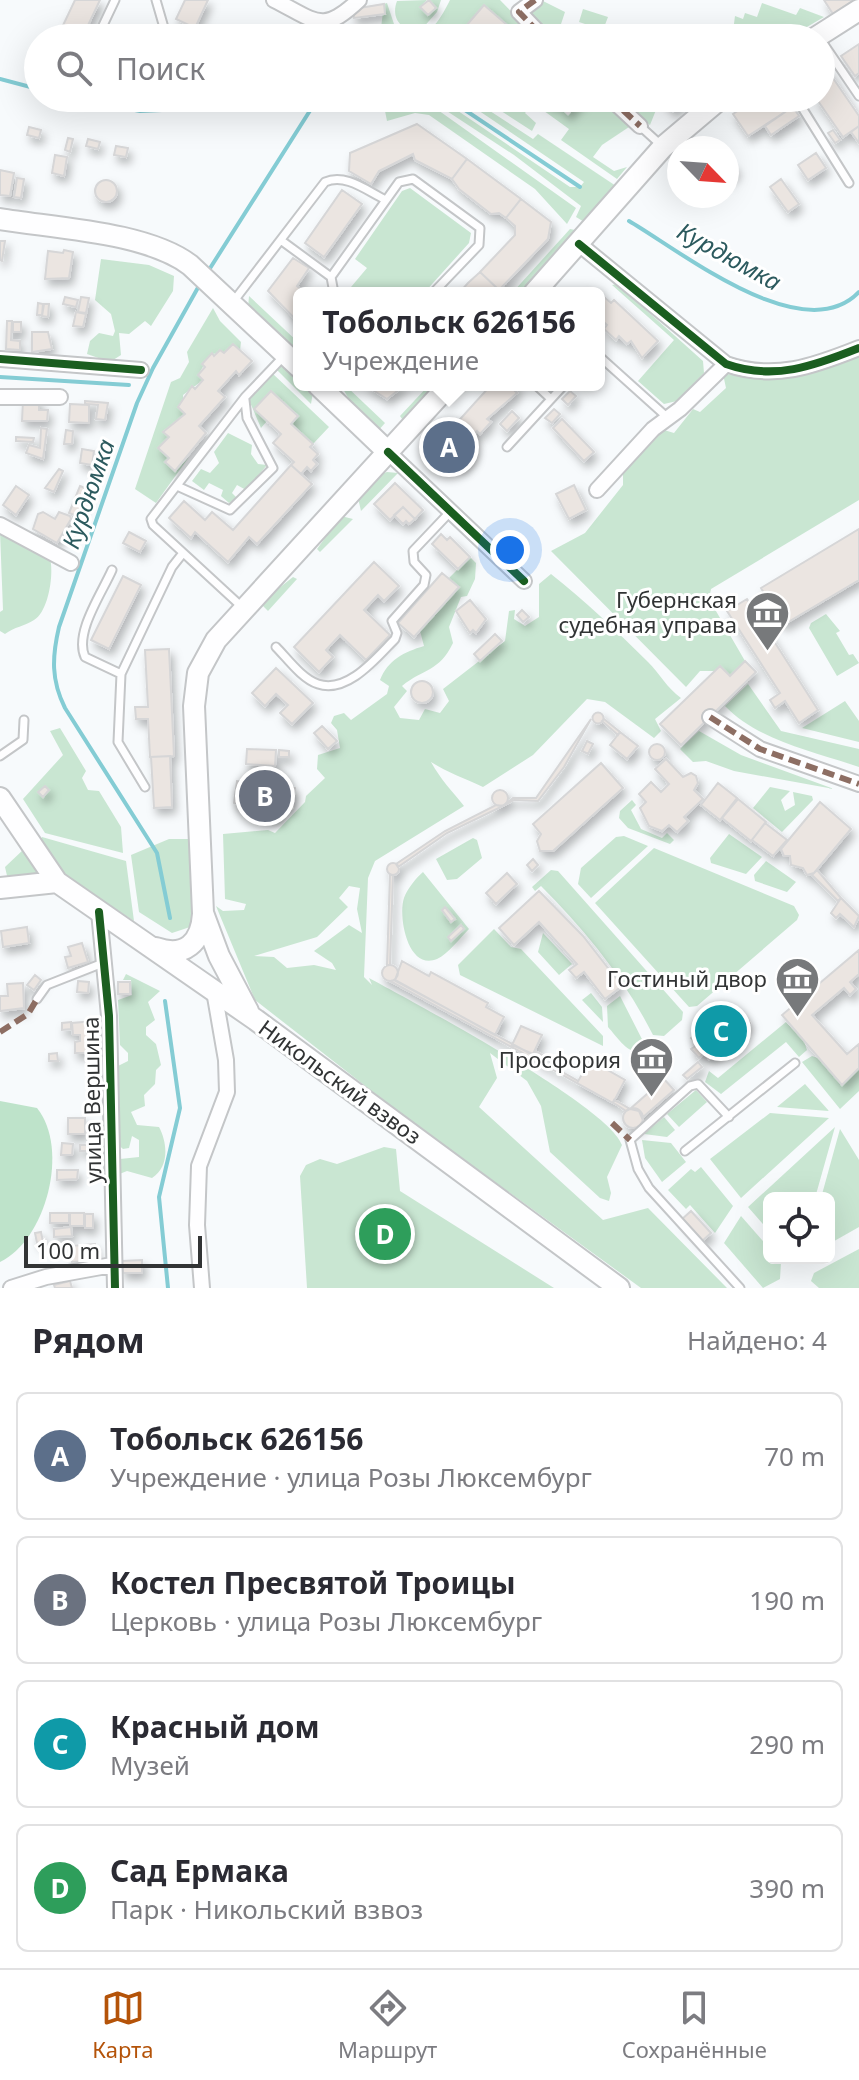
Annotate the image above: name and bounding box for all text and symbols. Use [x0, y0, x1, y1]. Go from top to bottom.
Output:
search box [24, 24, 835, 112]
icon: search [52, 46, 96, 90]
text: Поиск [116, 48, 205, 89]
north arrow [667, 136, 739, 208]
water label: Курдюмка [672, 214, 788, 298]
popup [293, 287, 605, 391]
text: Тобольск 626156 [322, 301, 576, 342]
text: Учреждение [322, 342, 479, 378]
pin: A [423, 417, 475, 477]
water label: Курдюмка [53, 434, 122, 553]
your location [490, 530, 530, 570]
place label: Губернская судебная управа [559, 584, 737, 639]
museum icon: Губернская судебная управа [744, 589, 792, 652]
pin: B [239, 766, 291, 826]
museum icon: Гостиный двор [774, 955, 822, 1018]
place label: Гостиный двор [607, 963, 767, 993]
pin: C [695, 1001, 747, 1061]
street label: Никольский взвоз [253, 1012, 428, 1150]
street label: улица Вершина [75, 1016, 107, 1184]
museum icon: Просфория [628, 1036, 676, 1099]
place label: Просфория [499, 1044, 621, 1074]
map controls [763, 1192, 835, 1264]
button: locate [763, 1192, 835, 1264]
pin: D [359, 1204, 411, 1264]
scale bar [24, 1232, 202, 1268]
text: 100 m [36, 1235, 100, 1265]
text: Рядом [32, 1317, 145, 1363]
text: Найдено: 4 [687, 1322, 827, 1358]
text: Тобольск 626156 [110, 1418, 363, 1459]
text: A [51, 1438, 69, 1474]
text: 70 m [764, 1438, 825, 1474]
text: Учреждение · улица Розы Люксембург [110, 1459, 592, 1495]
text: Костел Пресвятой Троицы [110, 1562, 516, 1603]
text: B [51, 1582, 69, 1618]
text: 190 m [749, 1582, 825, 1618]
text: Церковь · улица Розы Люксембург [110, 1603, 542, 1639]
text: Красный дом [110, 1706, 320, 1747]
text: C [52, 1726, 68, 1762]
text: 290 m [749, 1726, 825, 1762]
text: Музей [110, 1747, 190, 1783]
text: Сад Ермака [110, 1850, 289, 1891]
text: D [50, 1870, 70, 1906]
text: 390 m [749, 1870, 825, 1906]
text: Парк · Никольский взвоз [110, 1891, 423, 1927]
tab: Карта [92, 1986, 154, 2064]
tab: Маршрут [338, 1986, 437, 2064]
tab: Сохранённые [622, 1986, 767, 2064]

